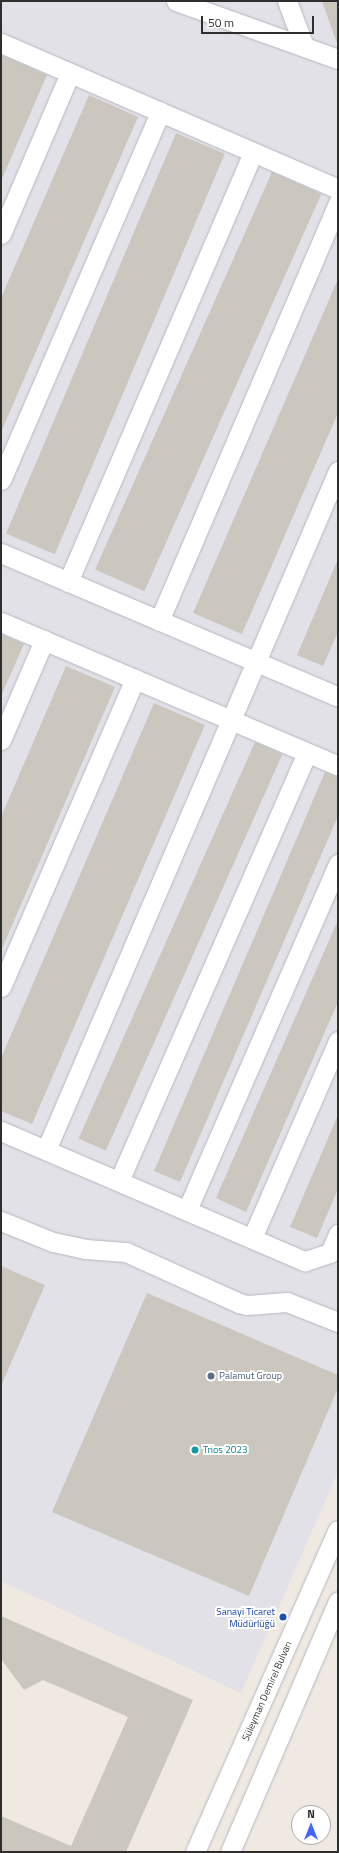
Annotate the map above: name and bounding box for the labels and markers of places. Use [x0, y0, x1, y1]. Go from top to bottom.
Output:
place label: Palamut Group [219, 1370, 282, 1382]
marker: Palamut Group [206, 1371, 216, 1381]
place label: Trios 2023 [203, 1444, 248, 1456]
marker: Trios 2023 [190, 1445, 200, 1455]
place label: Sanayi Ticaret Müdürlüğü [216, 1605, 275, 1628]
marker: Sanayi Ticaret Müdürlüğü [278, 1612, 288, 1622]

